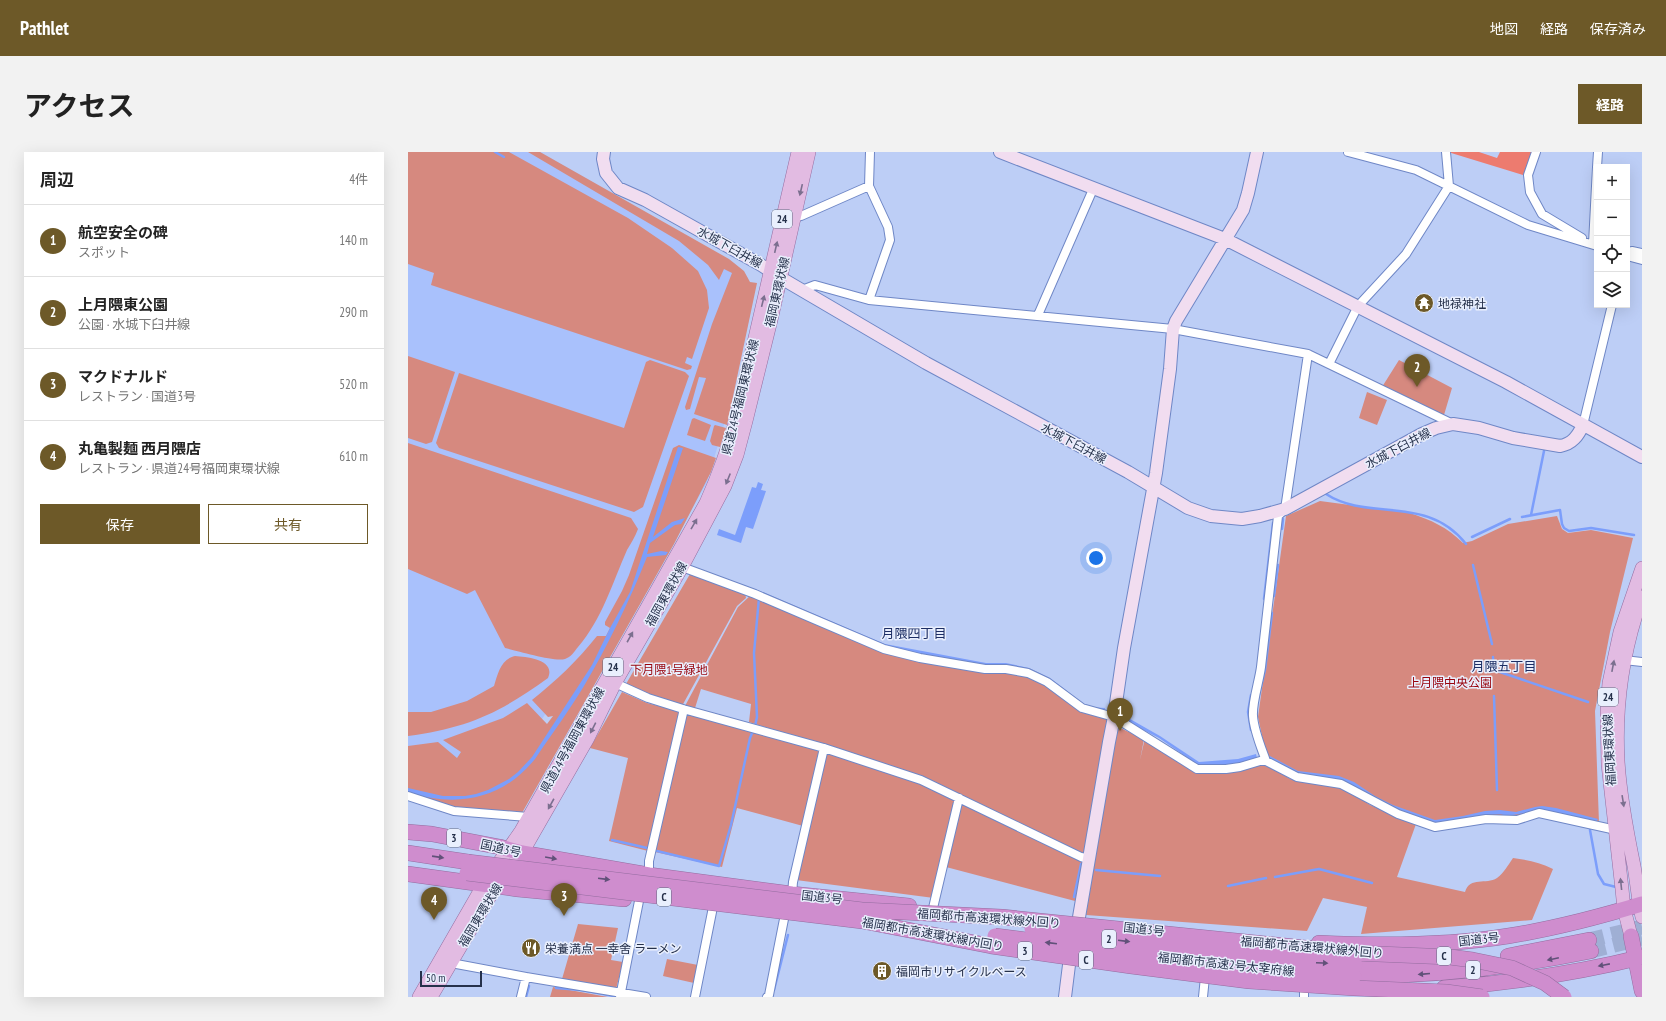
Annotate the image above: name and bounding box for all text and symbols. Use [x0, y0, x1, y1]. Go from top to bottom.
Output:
text: Pathlet [20, 16, 69, 40]
text: 地図 [1490, 20, 1518, 38]
text: 経路 [1540, 20, 1568, 38]
text: 保存済み [1590, 20, 1646, 38]
button: 経路 [1578, 84, 1642, 124]
text: アクセス [24, 87, 135, 124]
map controls [1594, 164, 1630, 308]
button: + [1594, 164, 1630, 200]
text: 周辺 [40, 169, 74, 191]
text: 4件 [349, 171, 368, 188]
one-way arrow [797, 184, 803, 196]
button: − [1594, 200, 1630, 236]
road number: 24 [772, 210, 792, 228]
text: 航空安全の碑 [78, 223, 168, 242]
street label: 水城下臼井線 [695, 223, 765, 271]
text: 1 [50, 232, 56, 249]
text: 140 m [339, 232, 368, 249]
button: locate [1594, 236, 1630, 272]
one-way arrow [773, 241, 779, 253]
text: スポット [78, 244, 130, 261]
street label: 福岡東環状線 [762, 255, 792, 329]
button: layers [1594, 272, 1630, 308]
temple icon: 地禄神社 [1413, 292, 1435, 314]
text: 上月隈東公園 [78, 295, 168, 314]
one-way arrow [760, 295, 766, 307]
place label: 地禄神社 [1438, 296, 1486, 311]
text: 2 [50, 304, 56, 321]
text: 290 m [339, 304, 368, 321]
text: 公園 · 水城下臼井線 [78, 316, 190, 333]
street label: 県道24号福岡東環状線 [718, 338, 762, 456]
pin: 2 [1404, 354, 1430, 387]
text: マクドナルド [78, 367, 168, 386]
text: 3 [50, 376, 56, 393]
text: 520 m [339, 376, 368, 393]
text: レストラン · 国道3号 [78, 388, 196, 405]
street label: 水城下臼井線 [1039, 419, 1109, 467]
street label: 水城下臼井線 [1363, 424, 1433, 472]
text: 丸亀製麺 西月隈店 [78, 439, 201, 458]
text: 4 [50, 448, 56, 465]
text: 610 m [339, 448, 368, 465]
text: レストラン · 県道24号福岡東環状線 [78, 460, 280, 477]
one-way arrow [725, 473, 731, 484]
button: 保存 [40, 504, 200, 544]
button: 共有 [208, 504, 368, 544]
one-way arrow [690, 518, 697, 530]
your location [1086, 548, 1106, 568]
street label: 福岡東環状線 [642, 559, 690, 629]
district label: 月隈四丁目 [881, 625, 947, 642]
one-way arrow [626, 632, 633, 643]
road number: 24 [603, 658, 623, 676]
district label: 月隈五丁目 [1471, 658, 1537, 675]
one-way arrow [1610, 660, 1616, 673]
park label: 下月隈1号緑地 [630, 662, 708, 677]
park label: 上月隈中央公園 [1408, 675, 1492, 690]
street label: 県道24号福岡東環状線 [537, 684, 607, 796]
road number: 24 [1598, 688, 1618, 706]
pin: 1 [1107, 698, 1133, 731]
street label: 福岡東環状線 [1600, 714, 1618, 786]
one-way arrow [589, 722, 596, 734]
one-way arrow [1620, 795, 1626, 807]
one-way arrow [547, 798, 554, 810]
road number: 3 [447, 829, 461, 847]
street label: 国道3号 [479, 836, 523, 860]
one-way arrow [432, 854, 444, 860]
one-way arrow [545, 856, 557, 862]
one-way arrow [598, 876, 610, 882]
one-way arrow [1618, 878, 1625, 890]
street label: 福岡東環状線 [455, 880, 505, 950]
pin: 3 [551, 883, 577, 916]
pin: 4 [421, 887, 447, 920]
street label: 国道3号 [801, 887, 843, 907]
road number: C [657, 888, 671, 906]
street label: 福岡都市高速環状線外回り [917, 905, 1061, 931]
street label: 福岡都市高速環状線内回り [861, 914, 1005, 954]
street label: 国道3号 [1123, 919, 1165, 939]
street label: 国道3号 [1458, 929, 1500, 949]
road number: 2 [1102, 930, 1116, 948]
street label: 福岡都市高速環状線外回り [1240, 933, 1384, 961]
restaurant icon: 栄養満点 一幸舍 ラーメン [520, 937, 542, 959]
one-way arrow [1117, 938, 1130, 944]
one-way arrow [1045, 940, 1057, 946]
place label: 栄養満点 一幸舍 ラーメン [545, 941, 682, 956]
road number: 3 [1018, 942, 1032, 960]
road number: C [1437, 947, 1451, 965]
street label: 福岡都市高速2号太宰府線 [1157, 949, 1295, 979]
road number: C [1079, 951, 1093, 969]
one-way arrow [1546, 956, 1559, 962]
building icon: 福岡市リサイクルベース [871, 960, 893, 982]
one-way arrow [1316, 960, 1329, 966]
road number: 2 [1466, 961, 1480, 979]
one-way arrow [1598, 963, 1610, 969]
place label: 福岡市リサイクルベース [896, 964, 1027, 979]
scale bar [420, 969, 482, 988]
text: 50 m [426, 971, 445, 985]
one-way arrow [1417, 971, 1430, 977]

